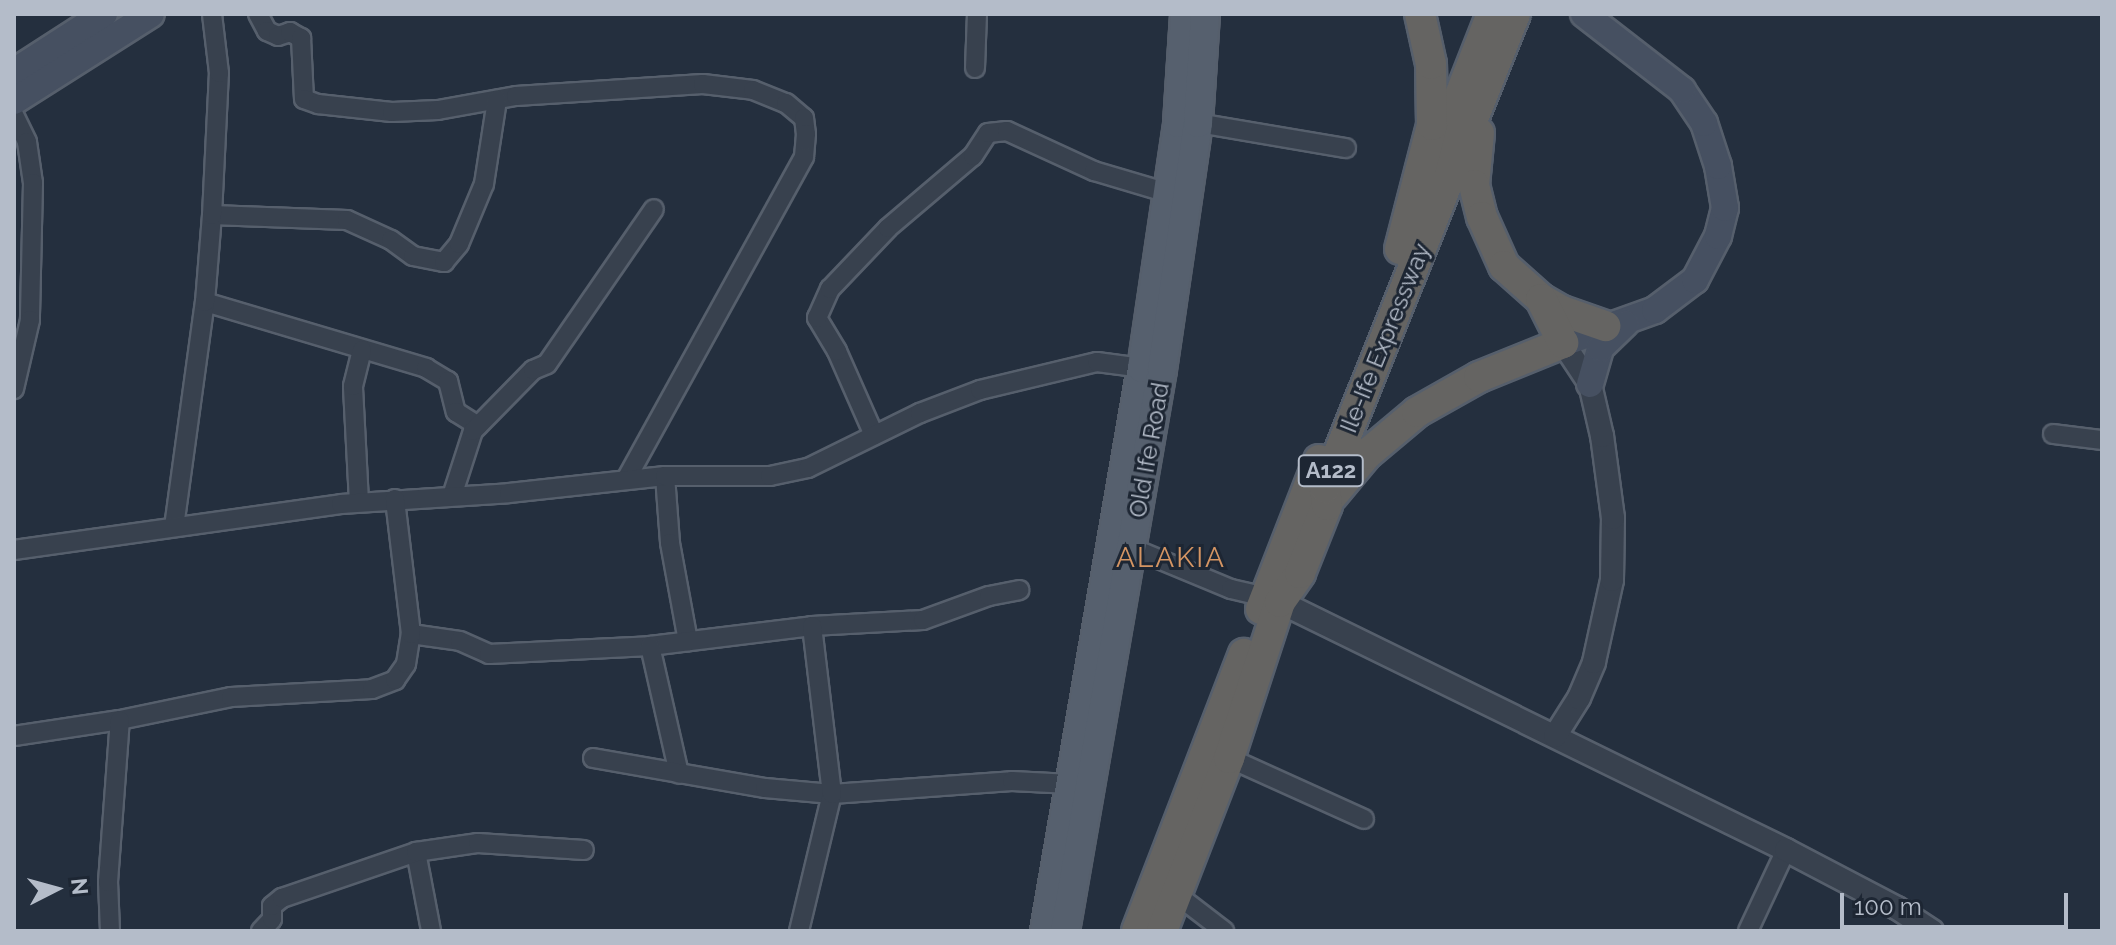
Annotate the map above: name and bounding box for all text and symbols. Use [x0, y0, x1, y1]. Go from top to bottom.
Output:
street label: Ile-Ife Expressway [1334, 239, 1436, 437]
street label: Old Ife Road [1123, 380, 1175, 520]
road number: A122 [1297, 453, 1365, 489]
district label: ALAKIA [1116, 541, 1226, 575]
north arrow [16, 849, 96, 929]
text: N [66, 877, 94, 896]
scale bar [1844, 877, 2072, 927]
text: 100 m [1854, 892, 1922, 921]

